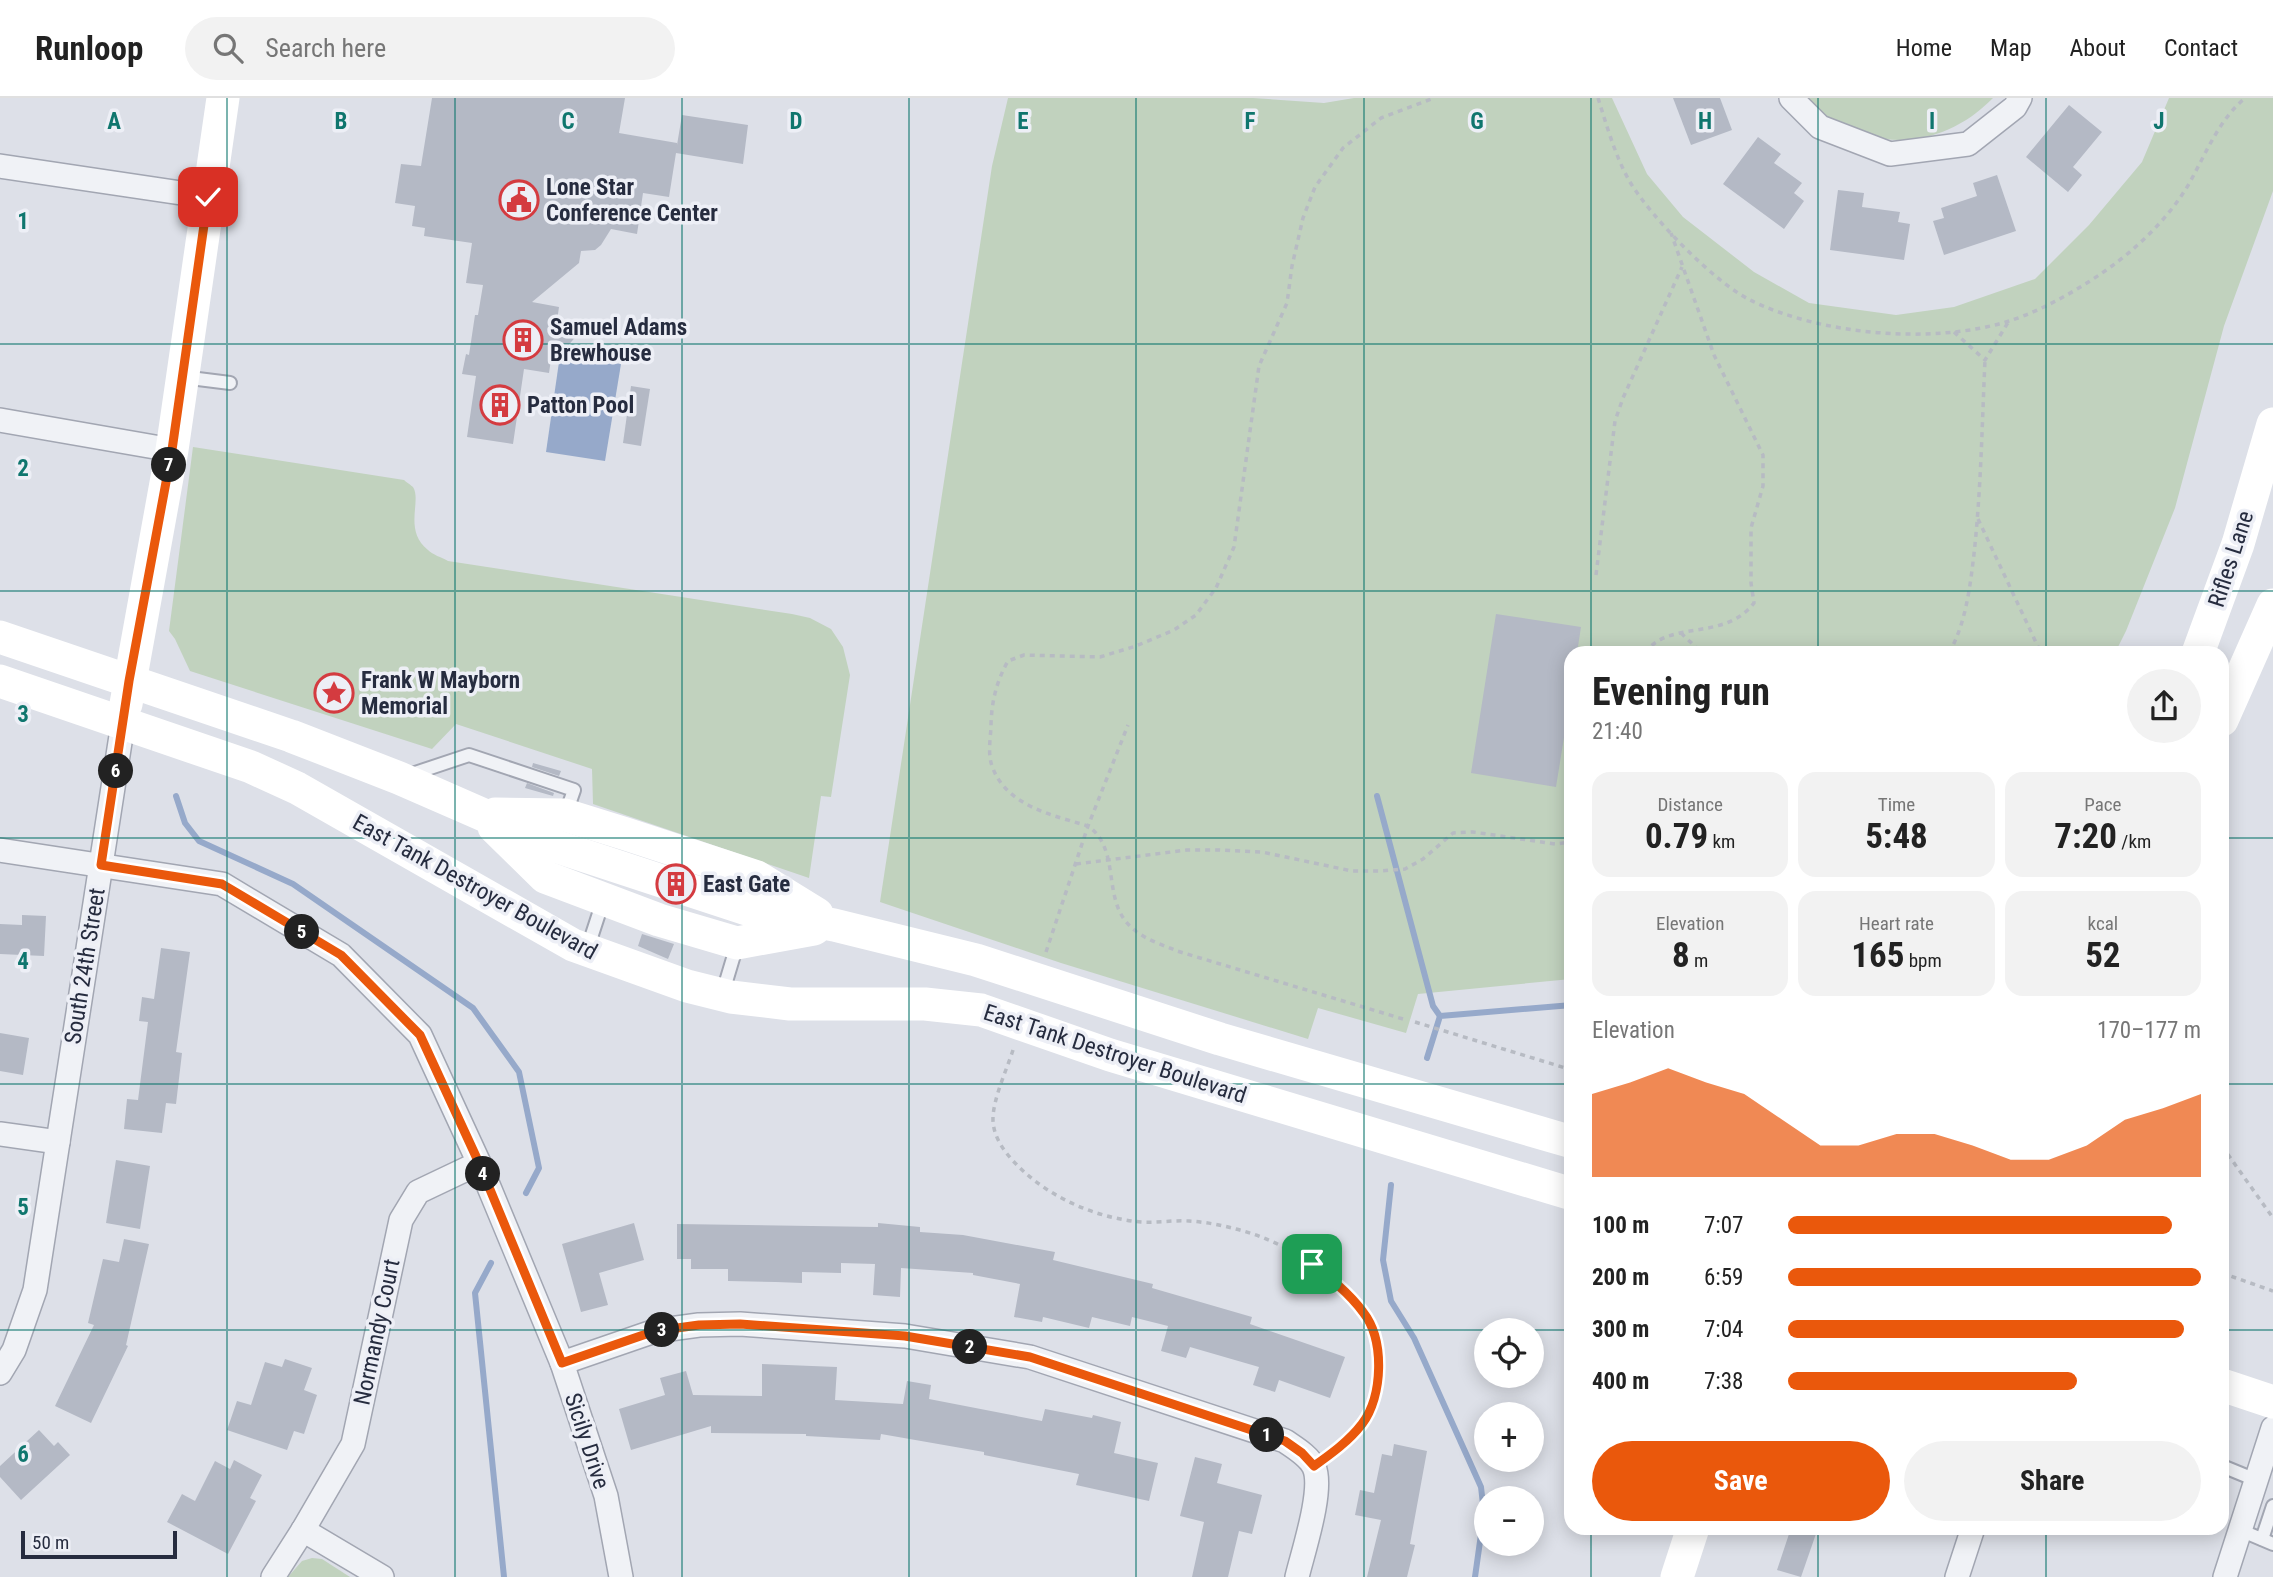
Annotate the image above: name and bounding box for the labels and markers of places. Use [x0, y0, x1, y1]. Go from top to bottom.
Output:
pin [178, 167, 238, 227]
place label: Lone Star Conference Center [546, 174, 718, 227]
public building icon: Lone Star Conference Center [498, 179, 540, 221]
place label: Samuel Adams Brewhouse [550, 314, 687, 367]
building icon: Samuel Adams Brewhouse [502, 319, 544, 361]
building icon: Patton Pool [479, 384, 521, 426]
place label: Patton Pool [527, 392, 634, 419]
pin: 7 [152, 448, 186, 482]
place label: Frank W Mayborn Memorial [361, 667, 520, 720]
place icon: Frank W Mayborn Memorial [313, 672, 355, 714]
pin: 6 [99, 754, 134, 788]
building icon: East Gate [655, 863, 697, 905]
place label: East Gate [703, 871, 790, 898]
pin: 5 [284, 914, 320, 950]
pin: 4 [466, 1156, 500, 1192]
pin [1282, 1234, 1342, 1294]
pin: 3 [644, 1312, 680, 1348]
pin: 2 [953, 1330, 988, 1364]
pin: 1 [1250, 1418, 1284, 1452]

